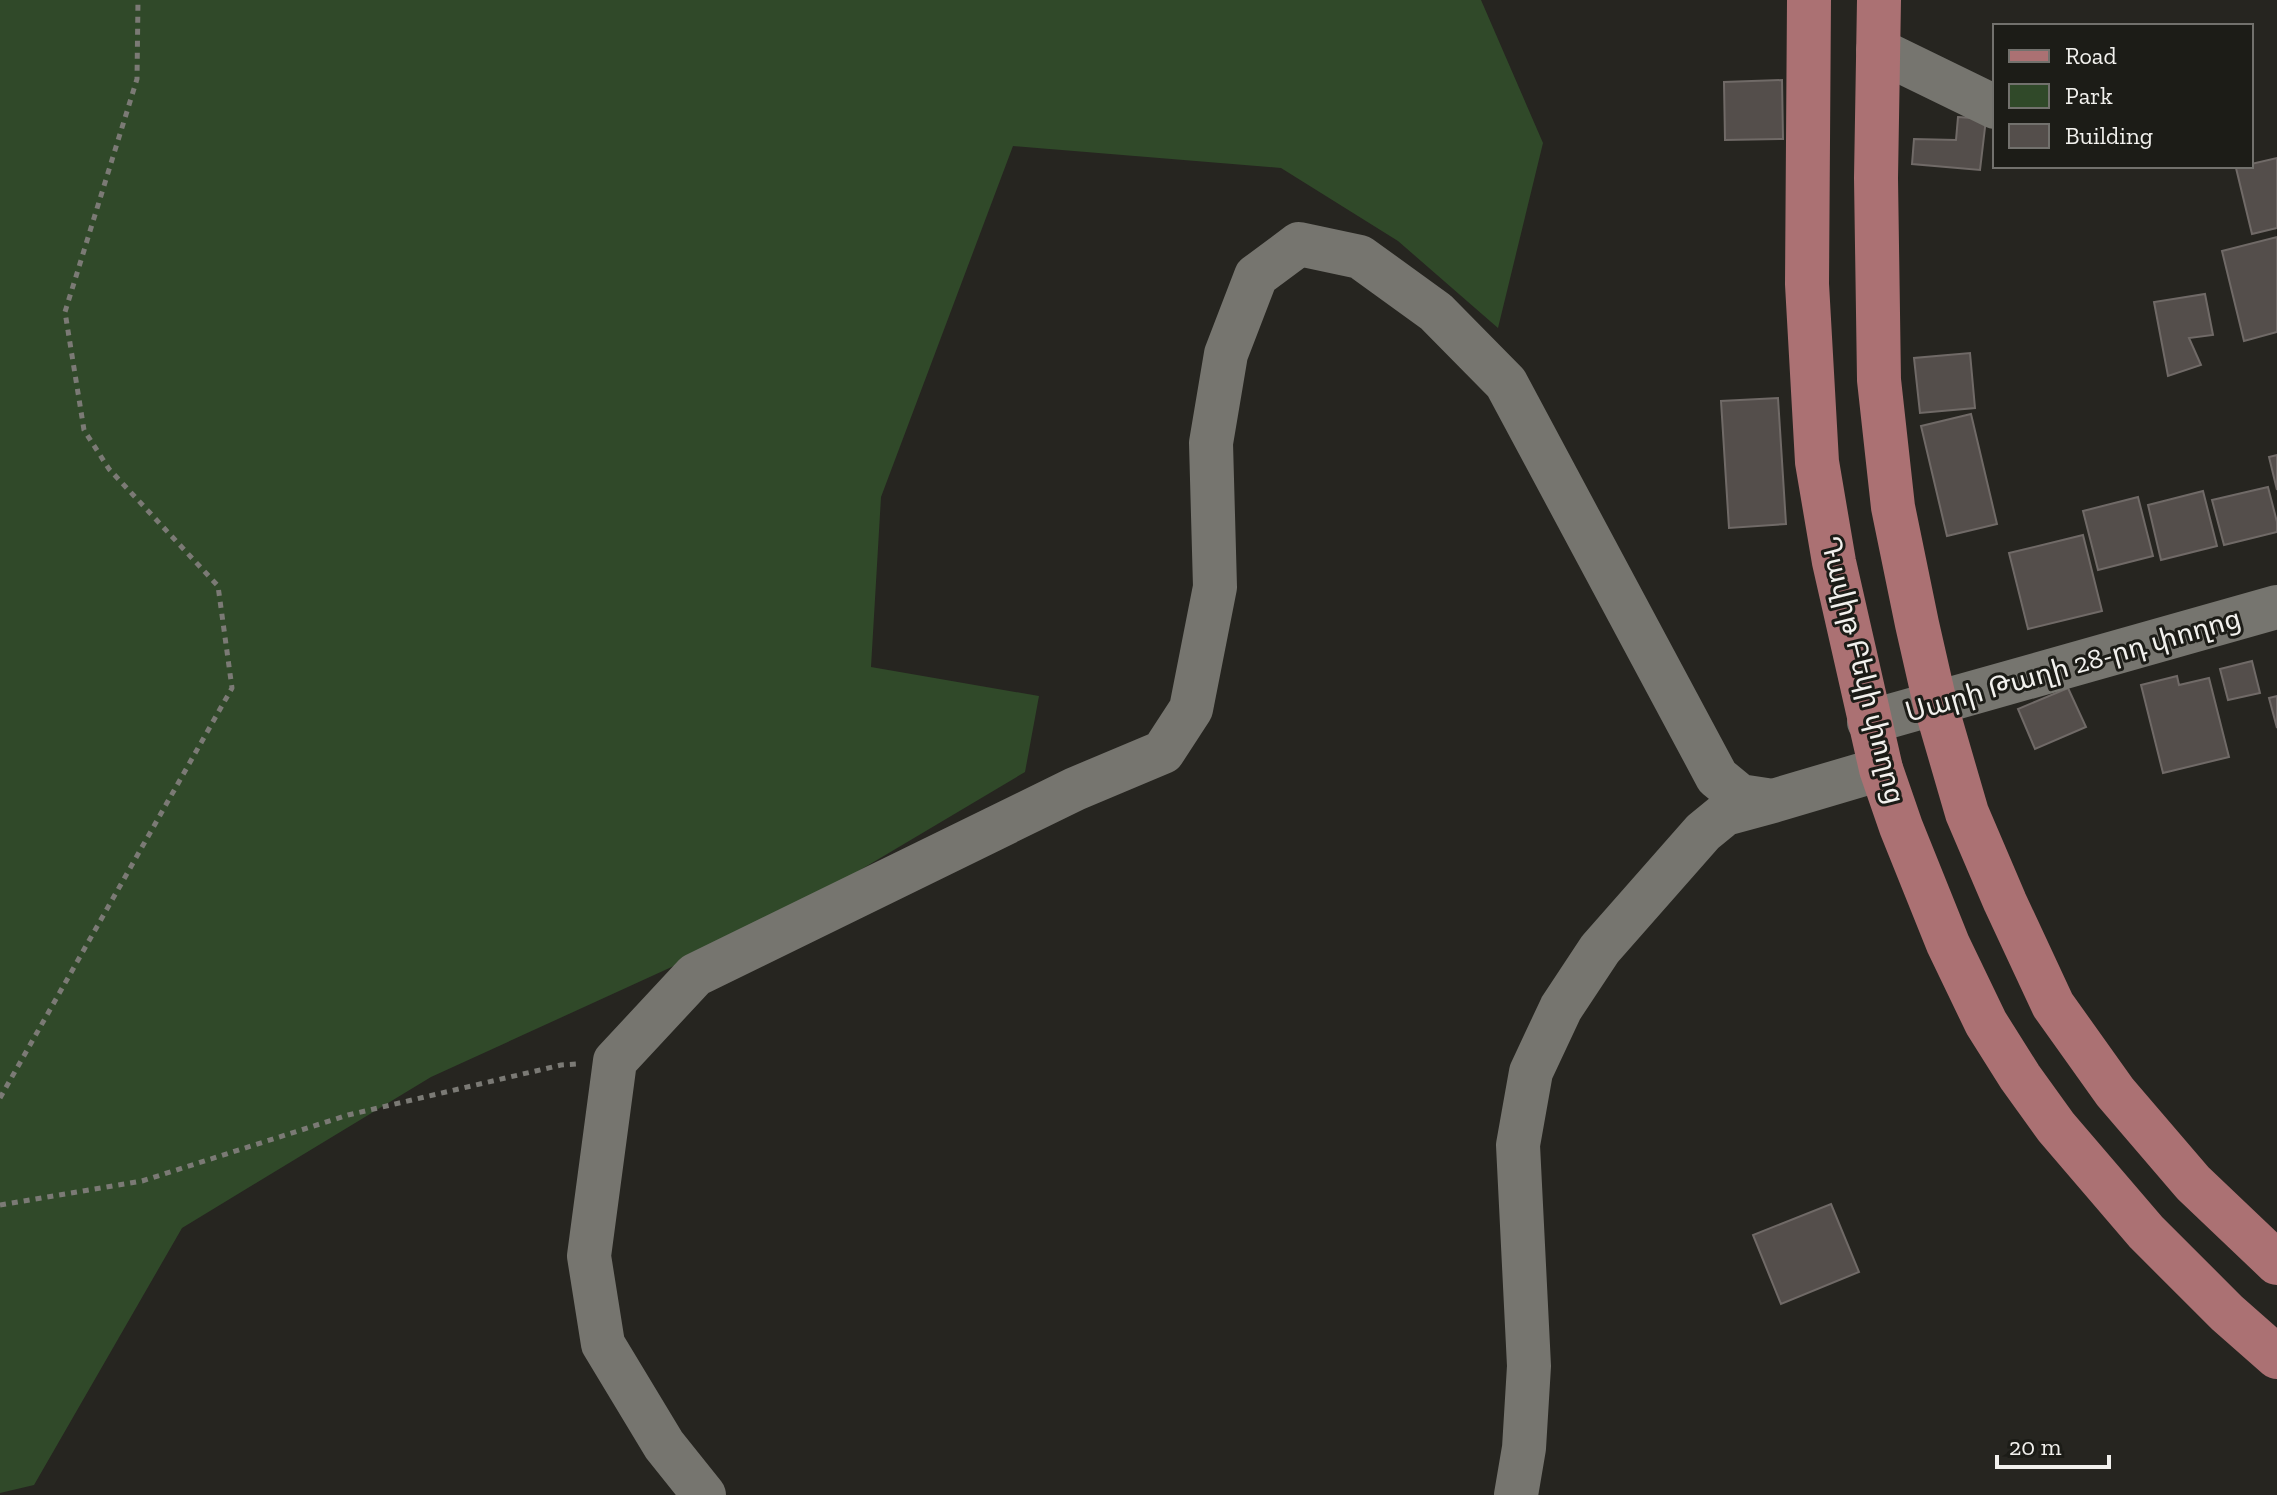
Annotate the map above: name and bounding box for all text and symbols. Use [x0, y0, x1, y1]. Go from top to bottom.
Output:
legend [1993, 24, 2253, 168]
text: Road [2065, 41, 2117, 70]
text: Park [2065, 81, 2113, 110]
text: Building [2065, 121, 2153, 150]
street label: Դավիթ Բեկի փողոց [1814, 533, 1912, 807]
street label: Սարի Թաղի 28-րդ փողոց [1901, 601, 2245, 729]
scale bar [1997, 1419, 2109, 1469]
text: 20 m [2009, 1432, 2062, 1461]

